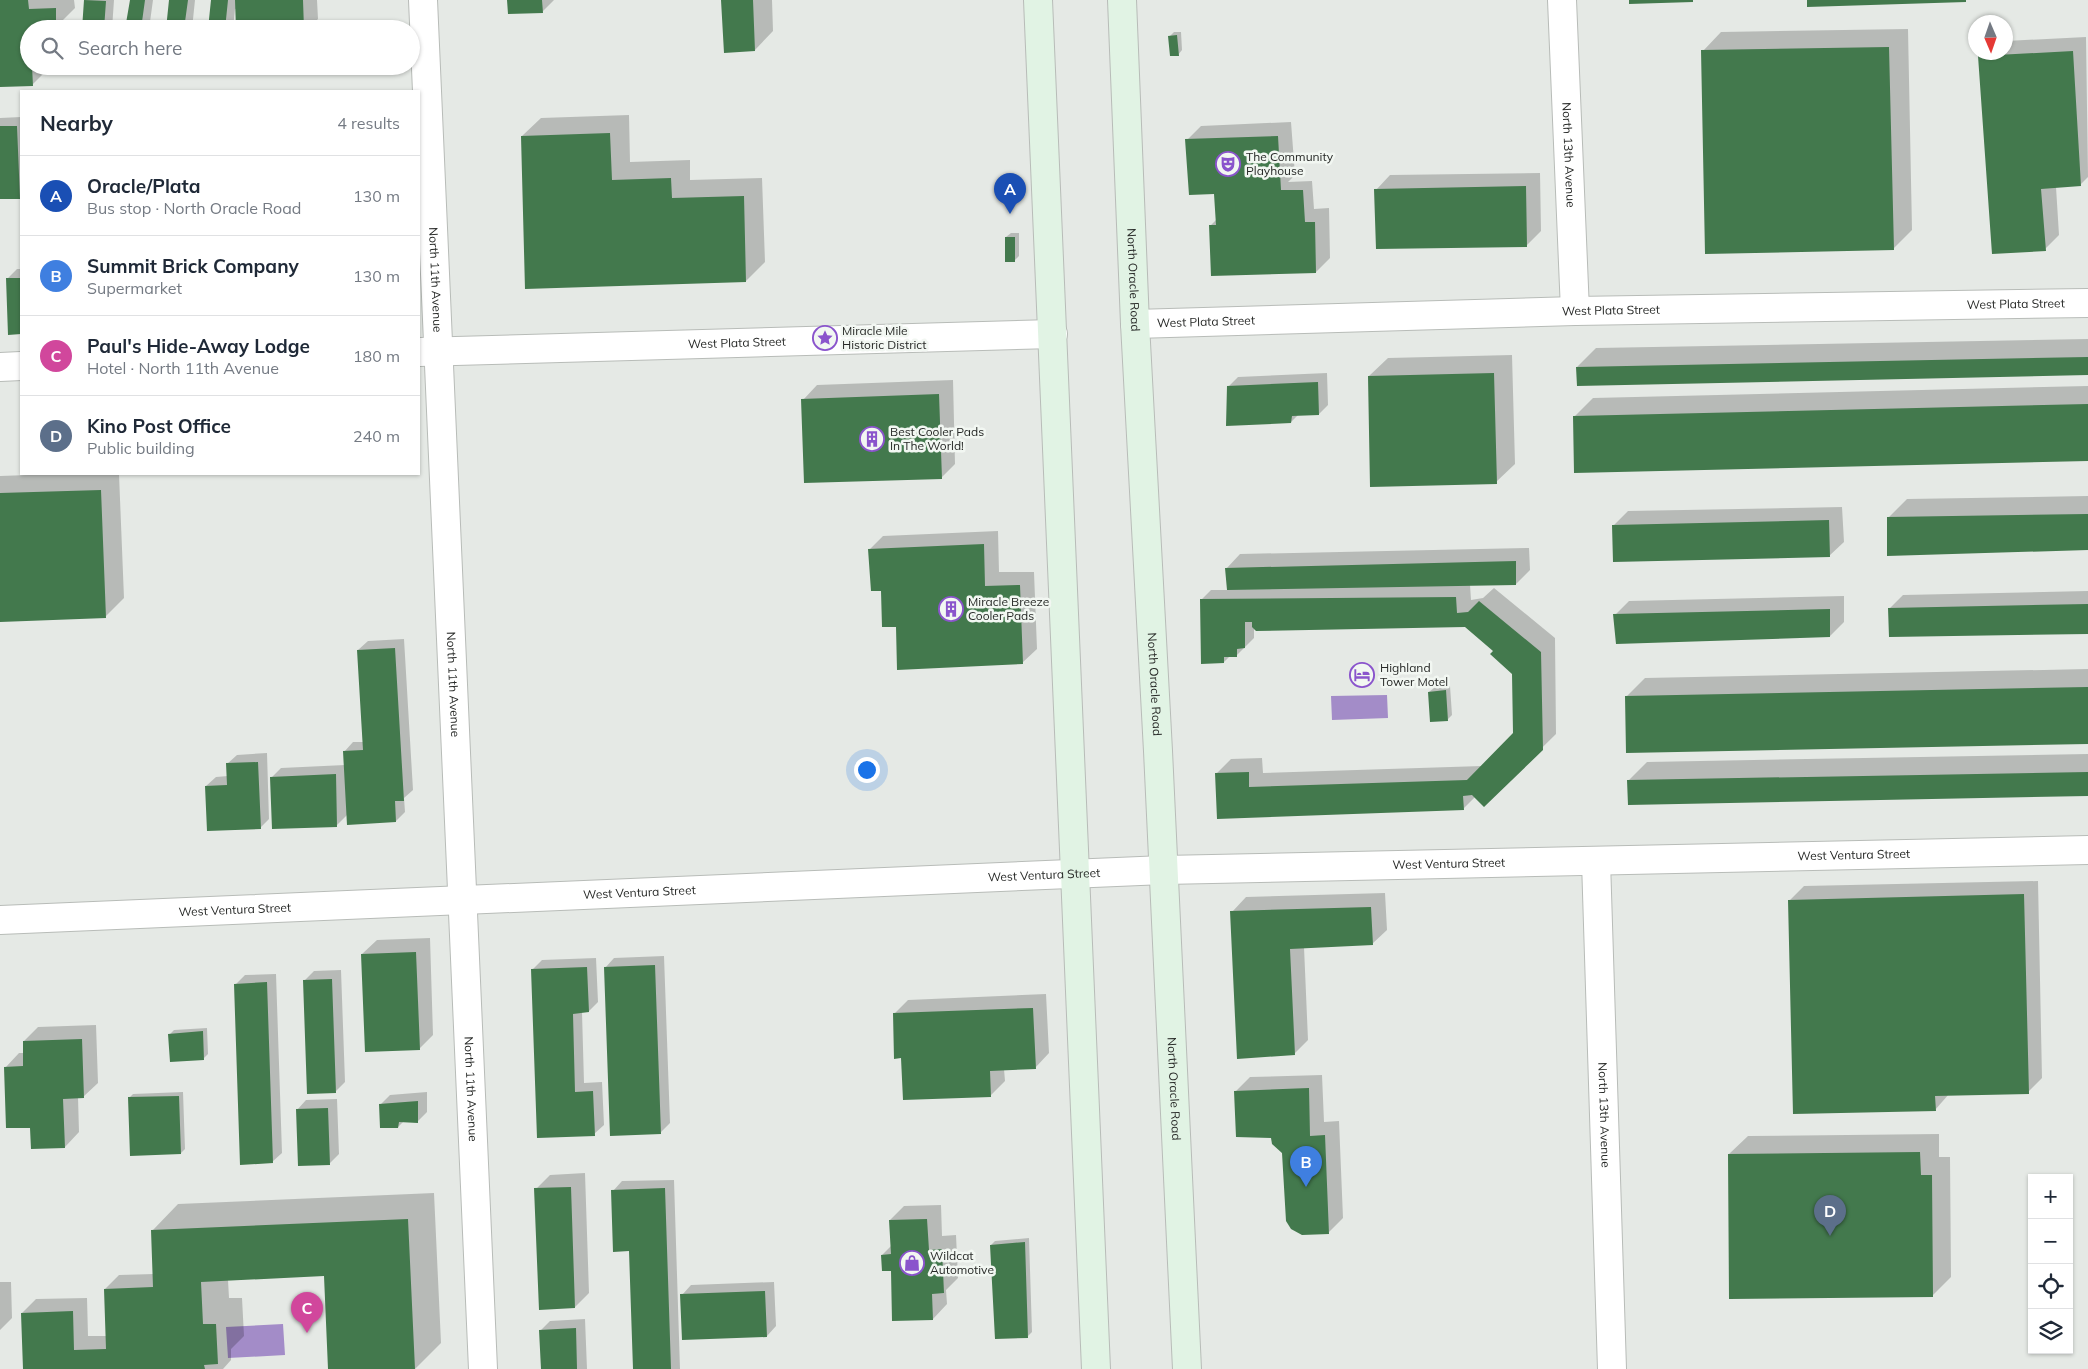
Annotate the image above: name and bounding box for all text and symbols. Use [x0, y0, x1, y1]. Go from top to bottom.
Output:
north arrow [1968, 15, 2013, 60]
search box [20, 20, 420, 75]
icon: search [38, 34, 66, 62]
text: Search here [78, 36, 182, 60]
street label: North 13th Avenue [1559, 102, 1579, 208]
text: Nearby [40, 110, 113, 136]
text: 4 results [337, 113, 400, 133]
place label: The Community Playhouse [1246, 149, 1334, 178]
theatre icon: The Community Playhouse [1215, 151, 1241, 177]
pin: A [994, 173, 1026, 214]
text: Oracle/Plata [87, 174, 201, 198]
text: A [50, 186, 62, 206]
text: 130 m [353, 186, 400, 206]
text: Bus stop · North Oracle Road [87, 198, 301, 218]
street label: North 11th Avenue [426, 227, 446, 333]
street label: North Oracle Road [1124, 228, 1143, 332]
text: Summit Brick Company [87, 254, 299, 278]
text: B [50, 266, 62, 286]
text: 130 m [353, 266, 400, 286]
text: Supermarket [87, 278, 182, 298]
street label: West Plata Street [1967, 295, 2065, 312]
street label: West Plata Street [1562, 302, 1660, 318]
street label: West Plata Street [1157, 312, 1255, 330]
place label: Miracle Mile Historic District [842, 323, 927, 352]
place icon: Miracle Mile Historic District [812, 325, 838, 351]
text: Paul's Hide-Away Lodge [87, 334, 310, 358]
street label: West Plata Street [688, 334, 786, 351]
text: C [51, 346, 61, 366]
text: 180 m [353, 346, 400, 366]
text: Hotel · North 11th Avenue [87, 358, 279, 378]
text: Kino Post Office [87, 414, 231, 438]
place label: Best Cooler Pads In The World! [890, 424, 984, 453]
text: D [50, 426, 62, 446]
text: 240 m [353, 426, 400, 446]
building icon: Best Cooler Pads In The World! [859, 426, 885, 452]
text: Public building [87, 438, 195, 458]
place label: Miracle Breeze Cooler Pads [968, 594, 1049, 623]
building icon: Miracle Breeze Cooler Pads [938, 596, 964, 622]
street label: North 11th Avenue [444, 631, 463, 737]
street label: North Oracle Road [1145, 632, 1165, 736]
place label: Highland Tower Motel [1380, 660, 1448, 689]
hotel icon: Highland Tower Motel [1349, 662, 1375, 688]
your location [854, 757, 880, 783]
street label: West Ventura Street [1797, 846, 1910, 863]
street label: West Ventura Street [1392, 855, 1505, 872]
street label: West Ventura Street [987, 865, 1101, 885]
street label: West Ventura Street [583, 882, 696, 902]
street label: West Ventura Street [178, 900, 291, 919]
street label: North 11th Avenue [461, 1036, 481, 1142]
street label: North Oracle Road [1164, 1037, 1184, 1141]
street label: North 13th Avenue [1595, 1062, 1614, 1168]
pin: B [1290, 1146, 1322, 1187]
map controls [2028, 1174, 2073, 1354]
button: + [2028, 1174, 2073, 1219]
pin: D [1814, 1195, 1846, 1236]
button: − [2028, 1219, 2073, 1264]
place label: Wildcat Automotive [930, 1248, 994, 1277]
shop icon: Wildcat Automotive [899, 1250, 925, 1276]
button: locate [2028, 1264, 2073, 1309]
pin: C [291, 1292, 323, 1333]
button: layers [2028, 1309, 2073, 1354]

